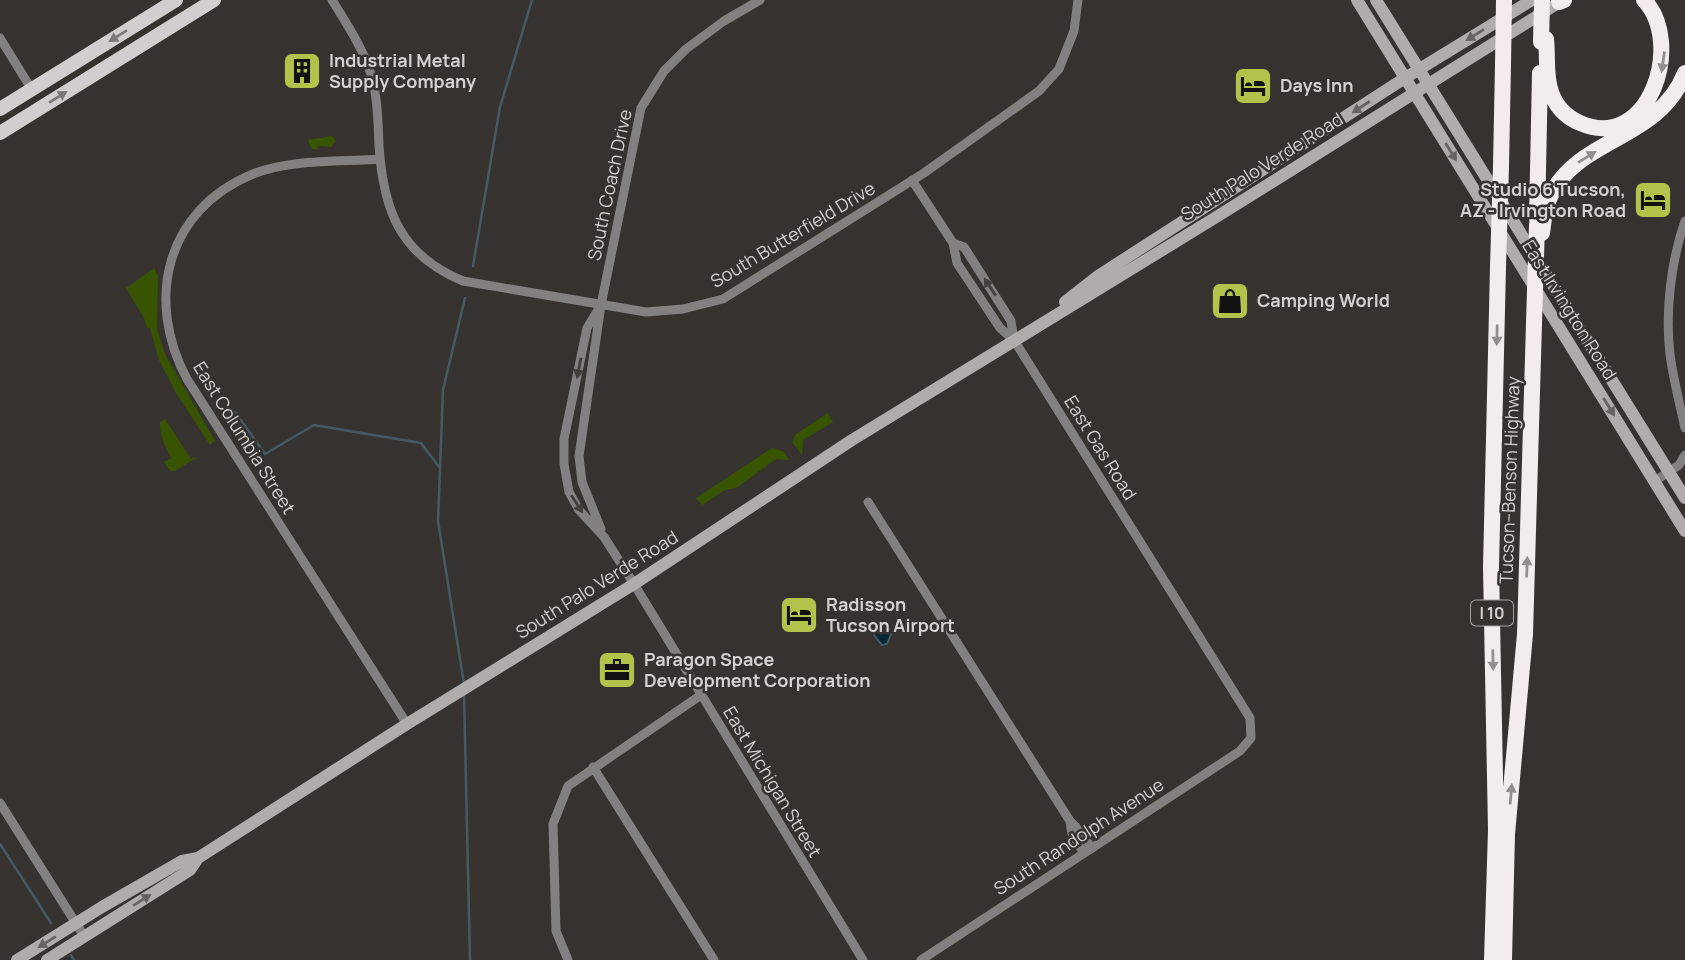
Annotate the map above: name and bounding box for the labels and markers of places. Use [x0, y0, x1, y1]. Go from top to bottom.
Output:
place label: Industrial Metal Supply Company [329, 48, 476, 93]
building icon: Industrial Metal Supply Company [281, 50, 323, 92]
hotel icon: Days Inn [1232, 65, 1274, 107]
place label: Days Inn [1280, 73, 1353, 97]
place label: Studio 6 Tucson, AZ - Irvington Road [1460, 177, 1626, 222]
hotel icon: Studio 6 Tucson, AZ - Irvington Road [1632, 179, 1674, 221]
shop icon: Camping World [1209, 280, 1251, 322]
place label: Camping World [1257, 288, 1390, 312]
place label: Radisson Tucson Airport [826, 592, 955, 637]
hotel icon: Radisson Tucson Airport [778, 594, 820, 636]
place label: Paragon Space Development Corporation [644, 647, 870, 692]
office icon: Paragon Space Development Corporation [596, 649, 638, 691]

